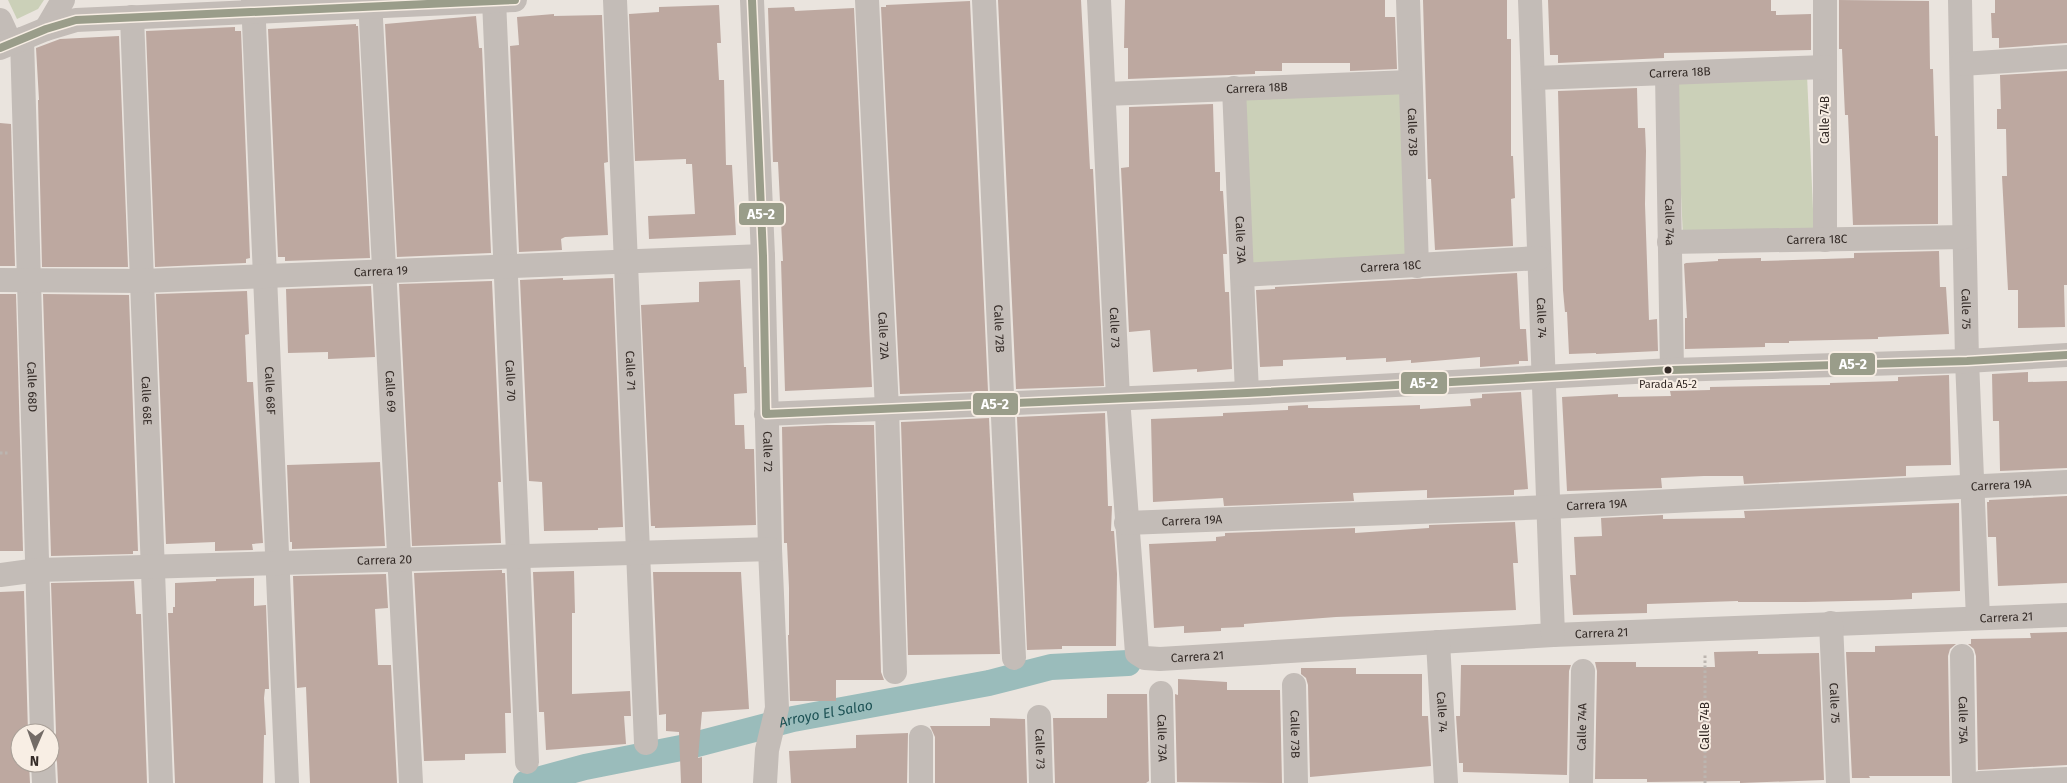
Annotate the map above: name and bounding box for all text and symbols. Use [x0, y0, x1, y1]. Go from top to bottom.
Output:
street label: Carrera 18B [1649, 64, 1711, 81]
street label: Carrera 18B [1226, 80, 1288, 96]
street label: Calle 74B [1818, 96, 1832, 144]
street label: Calle 73B [1405, 108, 1420, 156]
street label: Calle 74a [1662, 198, 1677, 246]
line badge: A5-2 [738, 202, 785, 226]
text: A5-2 [746, 206, 775, 223]
street label: Calle 73A [1232, 216, 1248, 264]
street label: Carrera 18C [1786, 232, 1848, 247]
street label: Carrera 18C [1360, 258, 1422, 275]
street label: Carrera 19 [354, 263, 408, 279]
street label: Calle 75 [1959, 288, 1973, 330]
street label: Calle 74 [1534, 297, 1549, 339]
street label: Calle 72B [991, 304, 1007, 353]
street label: Calle 73 [1107, 307, 1123, 348]
street label: Calle 72A [875, 311, 892, 360]
street label: Calle 71 [623, 350, 638, 391]
line badge: A5-2 [1829, 352, 1876, 376]
text: A5-2 [1838, 356, 1867, 373]
street label: Calle 70 [503, 360, 518, 402]
street label: Calle 68D [24, 361, 40, 413]
marker: Parada A5-2 [1663, 365, 1673, 375]
street label: Calle 68F [262, 366, 278, 415]
street label: Calle 69 [382, 370, 399, 413]
line badge: A5-2 [1400, 371, 1448, 395]
text: A5-2 [1409, 375, 1438, 392]
street label: Calle 68E [139, 376, 154, 426]
place label: Parada A5-2 [1639, 378, 1697, 391]
line badge: A5-2 [972, 392, 1019, 416]
text: A5-2 [980, 396, 1009, 413]
street label: Calle 72 [760, 431, 775, 472]
street label: Carrera 19A [1970, 477, 2032, 494]
street label: Carrera 19A [1566, 496, 1627, 513]
street label: Carrera 19A [1161, 512, 1223, 529]
street label: Carrera 20 [357, 552, 413, 568]
street label: Carrera 21 [1979, 609, 2033, 625]
street label: Carrera 21 [1575, 625, 1629, 641]
street label: Carrera 21 [1170, 648, 1224, 665]
street label: Calle 75 [1827, 682, 1842, 724]
street label: Calle 74 [1434, 691, 1450, 733]
water label: Arroyo El Salao [776, 696, 874, 731]
street label: Calle 75A [1956, 696, 1970, 744]
street label: Calle 74B [1698, 702, 1712, 750]
street label: Calle 74A [1575, 703, 1589, 751]
street label: Calle 73B [1288, 710, 1302, 758]
street label: Calle 73A [1154, 714, 1170, 762]
north arrow [10, 723, 60, 773]
street label: Calle 73 [1032, 728, 1048, 770]
text: N [30, 752, 40, 769]

